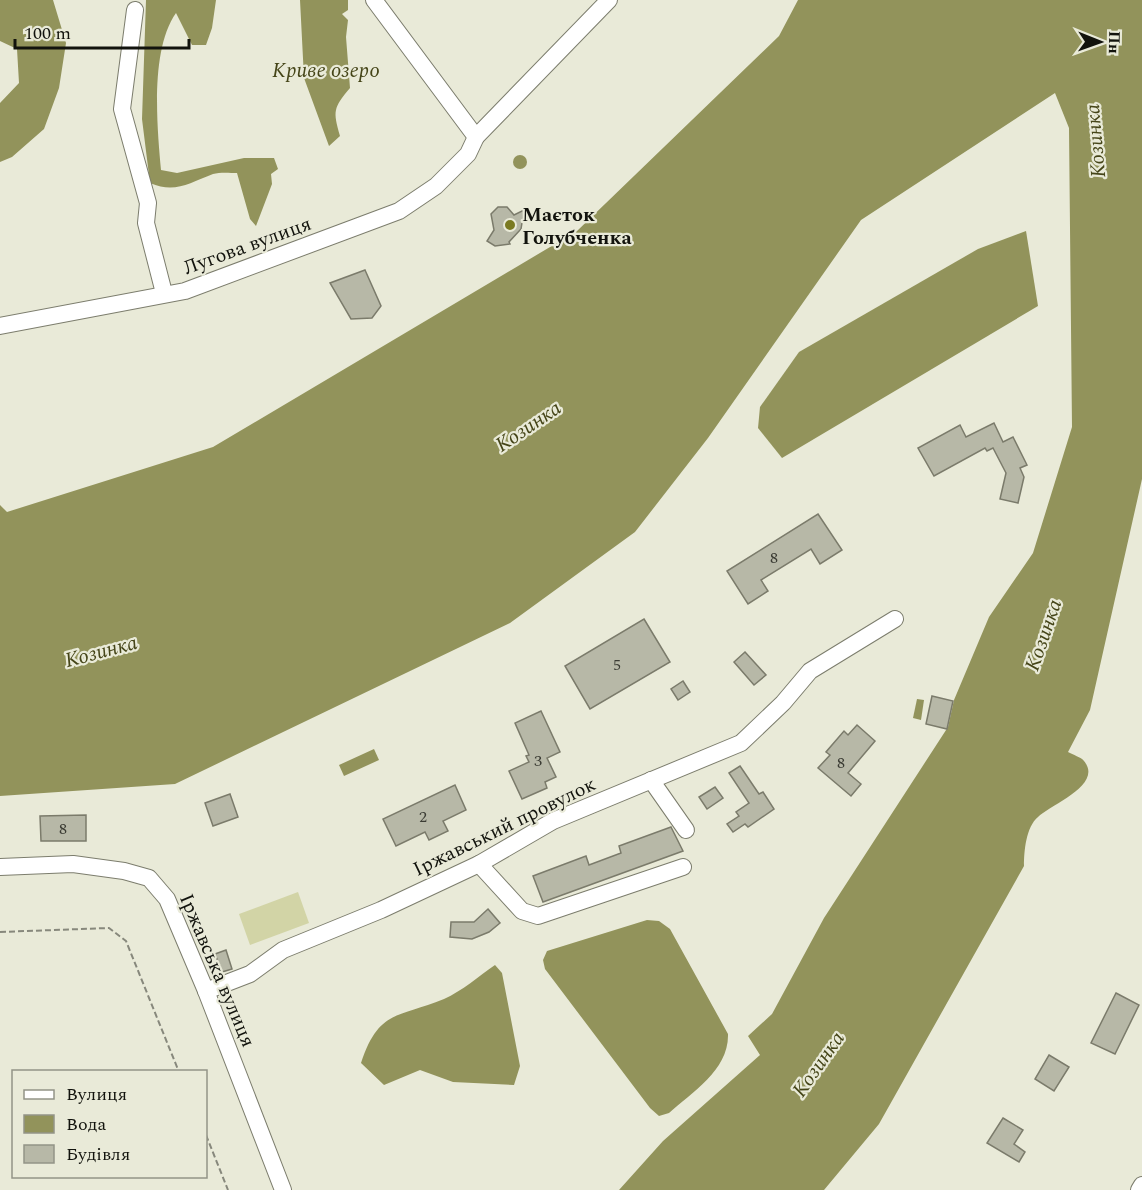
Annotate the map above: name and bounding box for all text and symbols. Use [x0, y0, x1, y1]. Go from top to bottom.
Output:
scale bar [15, 12, 189, 50]
north arrow [1070, 12, 1130, 72]
text: 100 m [24, 20, 71, 47]
text: Пн [1102, 31, 1126, 54]
water label: Криве озеро [272, 55, 380, 87]
water label: Козинка [1077, 102, 1115, 179]
place label: Маєток Голубченка [522, 200, 633, 253]
street label: Лугова вулиця [179, 209, 316, 283]
marker: Маєток Голубченка [503, 218, 517, 232]
water label: Козинка [489, 393, 569, 461]
house number: 8 [770, 546, 778, 570]
water label: Козинка [1017, 595, 1071, 676]
water label: Козинка [61, 627, 142, 677]
house number: 5 [613, 653, 621, 677]
house number: 3 [534, 749, 542, 773]
house number: 8 [837, 751, 845, 775]
street label: Іржавський провулок [408, 770, 601, 884]
house number: 2 [419, 805, 427, 829]
house number: 8 [59, 817, 67, 841]
street label: Іржавська вулиця [171, 889, 263, 1052]
water label: Козинка [784, 1025, 853, 1104]
legend [12, 1070, 207, 1178]
text: Вулиця [66, 1081, 127, 1108]
text: Вода [66, 1111, 106, 1138]
text: Будівля [66, 1141, 130, 1168]

